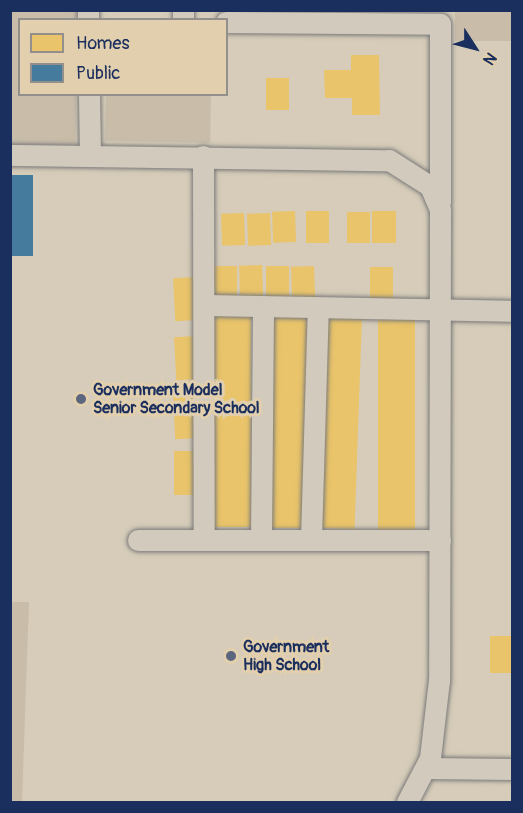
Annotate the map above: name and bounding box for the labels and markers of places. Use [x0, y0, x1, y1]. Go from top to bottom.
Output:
place label: Government Model Senior Secondary School [93, 380, 260, 418]
marker: Government Model Senior Secondary School [74, 392, 88, 406]
place label: Government High School [243, 637, 329, 675]
marker: Government High School [224, 649, 238, 663]

